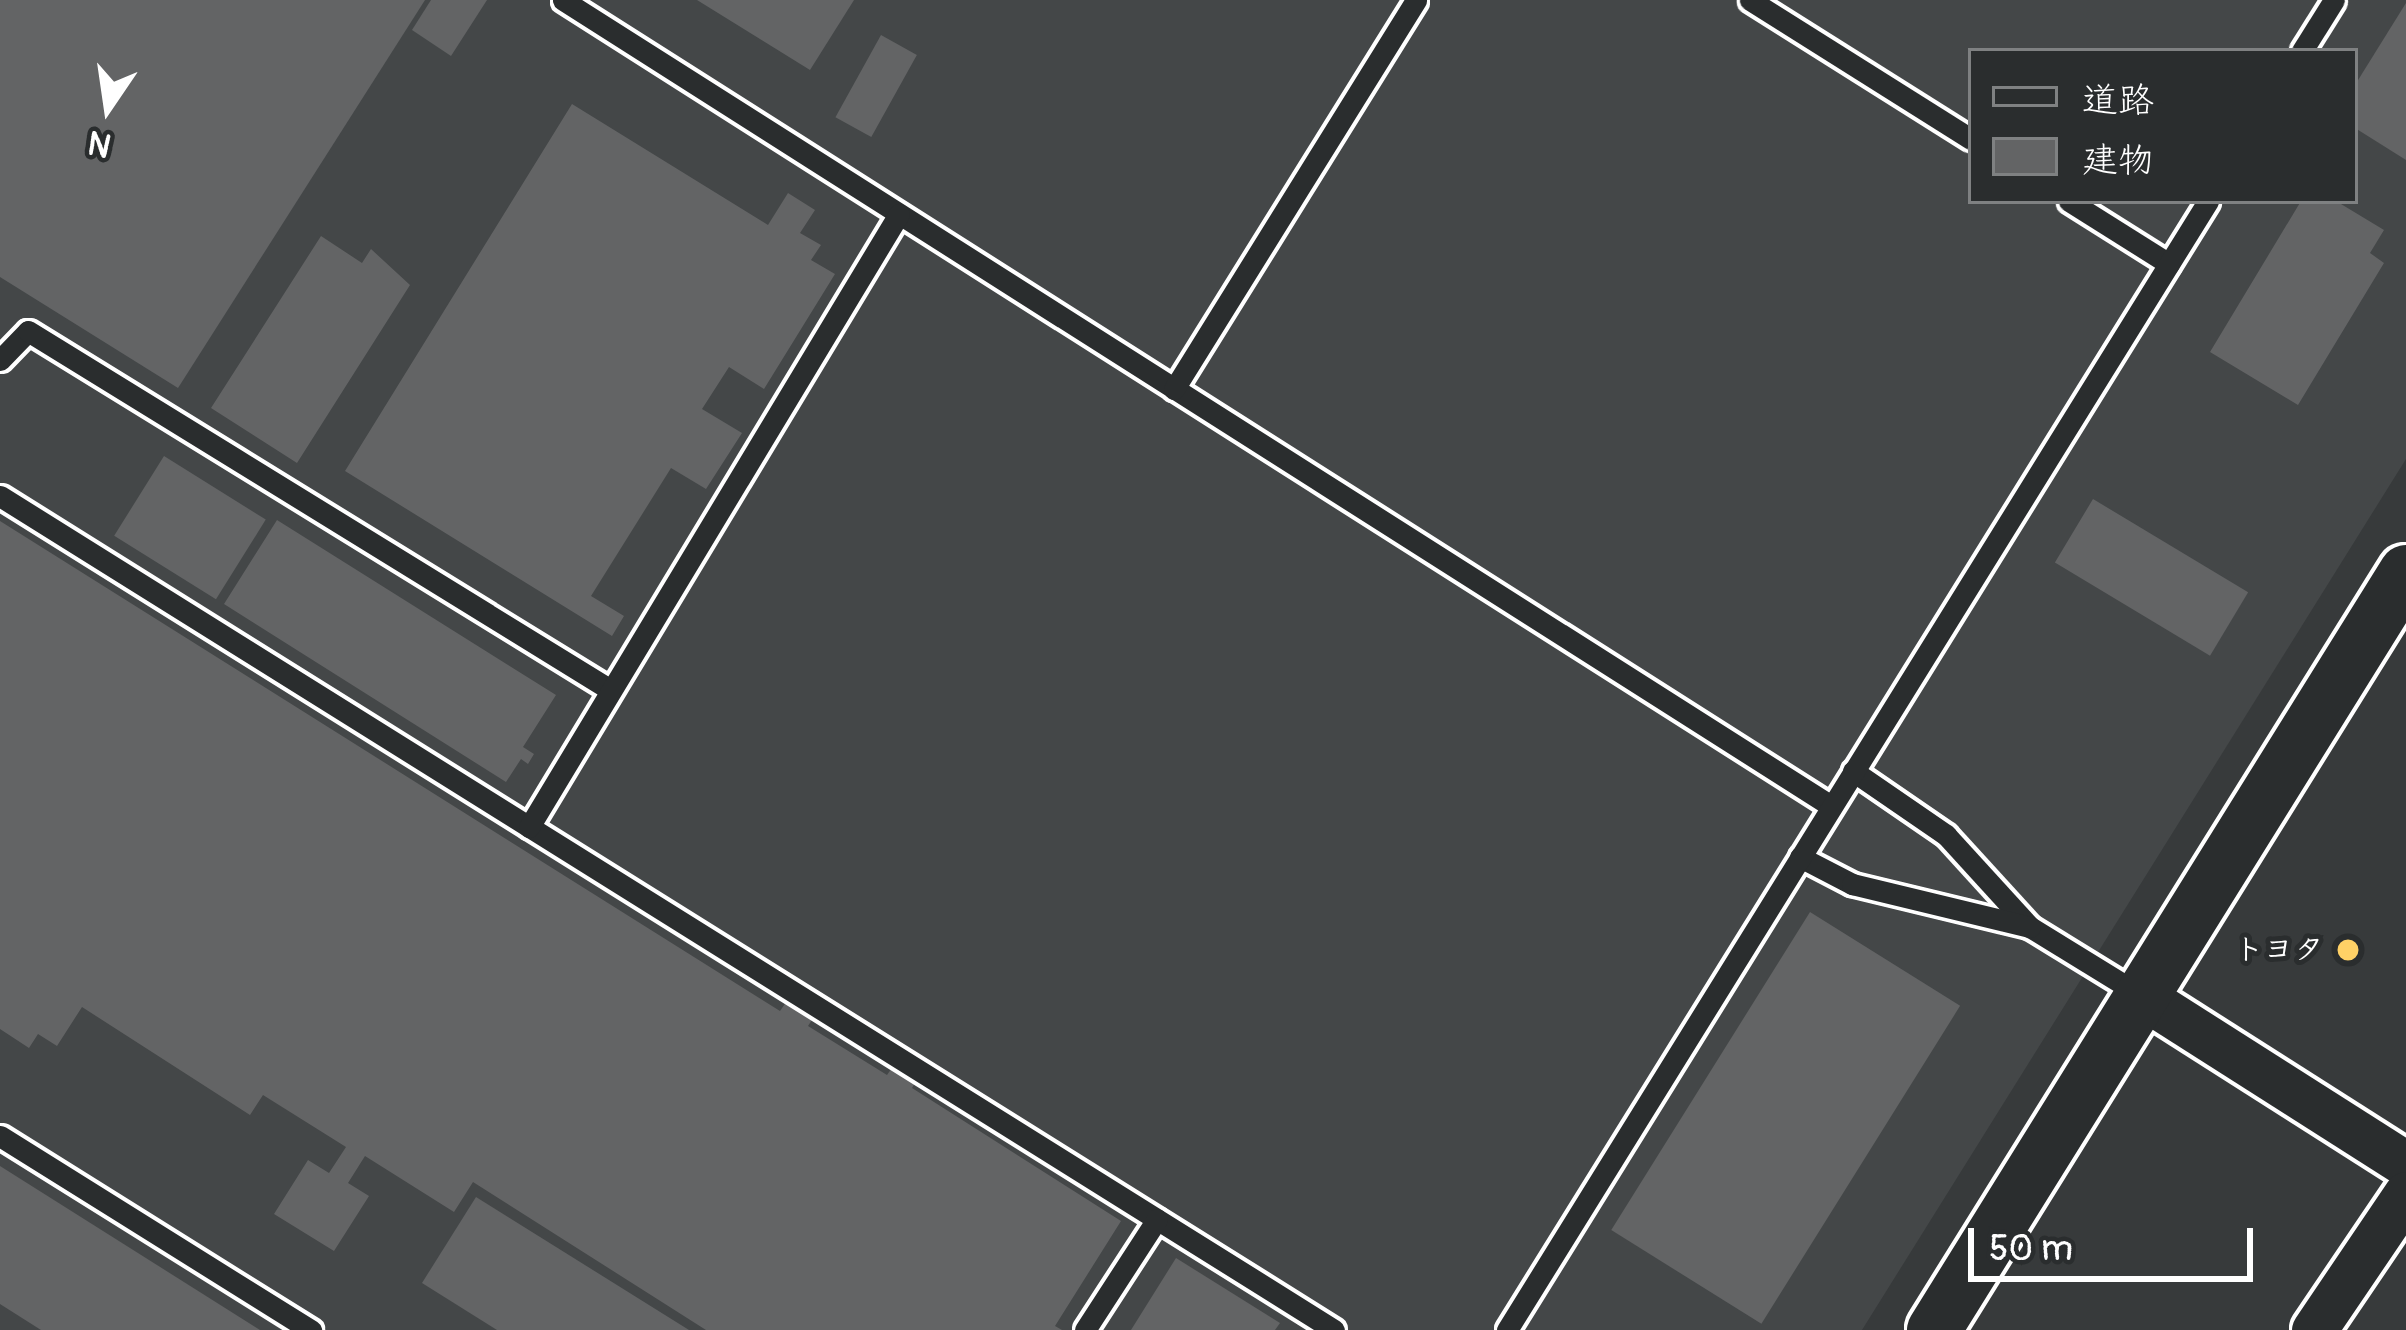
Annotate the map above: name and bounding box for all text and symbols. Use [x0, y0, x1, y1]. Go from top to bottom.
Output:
north arrow [48, 48, 168, 168]
legend [1968, 48, 2358, 204]
text: 道路 [2082, 78, 2154, 123]
text: N [84, 121, 115, 166]
text: 建物 [2082, 138, 2154, 183]
place label: トヨタ [2234, 932, 2324, 968]
marker: トヨタ [2335, 937, 2361, 963]
scale bar [1974, 1204, 2259, 1278]
text: 50 m [1989, 1226, 2073, 1271]

